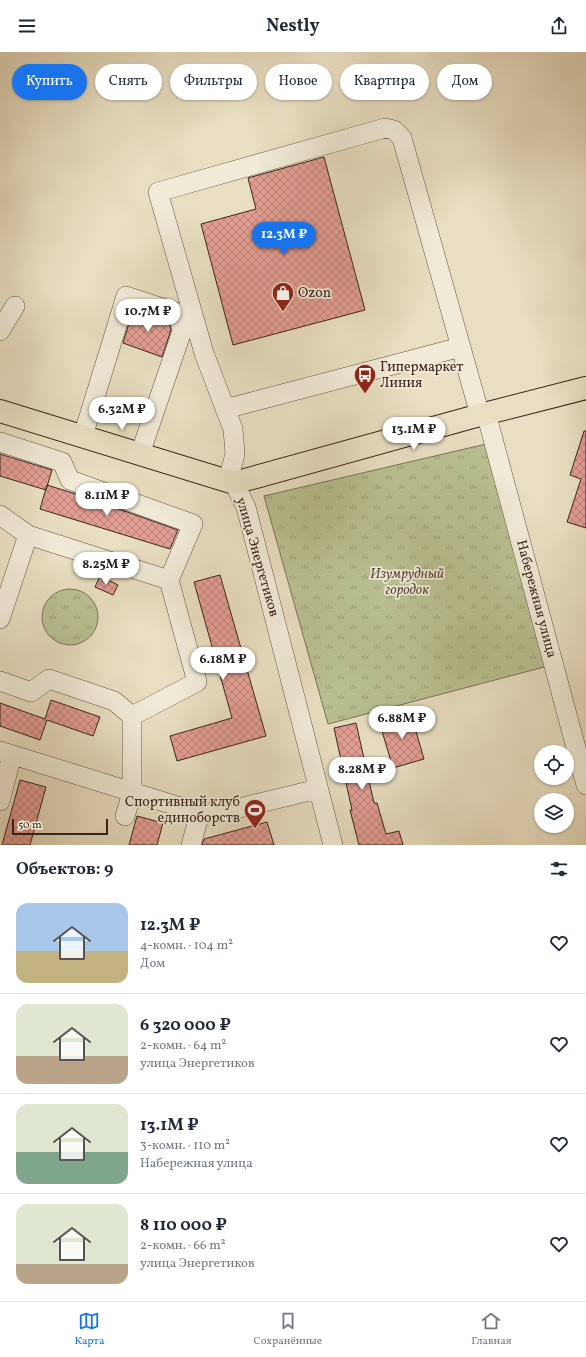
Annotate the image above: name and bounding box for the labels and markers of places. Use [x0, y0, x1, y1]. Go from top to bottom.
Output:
pin: 12.3M ₽ [247, 222, 321, 256]
shop icon: Ozon [270, 280, 296, 313]
place label: Ozon [298, 284, 331, 303]
pin: 10.7M ₽ [111, 299, 185, 333]
place label: Гипермаркет Линия [380, 358, 463, 393]
bus stop icon: Гипермаркет Линия [352, 362, 378, 395]
pin: 6.32M ₽ [85, 397, 159, 431]
pin: 13.1M ₽ [377, 417, 451, 451]
pin: 8.11M ₽ [70, 483, 144, 517]
pin: 8.25M ₽ [69, 552, 143, 586]
pin: 6.18M ₽ [186, 647, 260, 681]
pin: 6.88M ₽ [365, 706, 439, 740]
pin: 8.28M ₽ [325, 757, 399, 791]
place label: Спортивный клуб единоборств [125, 793, 240, 828]
sports icon: Спортивный клуб единоборств [242, 797, 268, 830]

